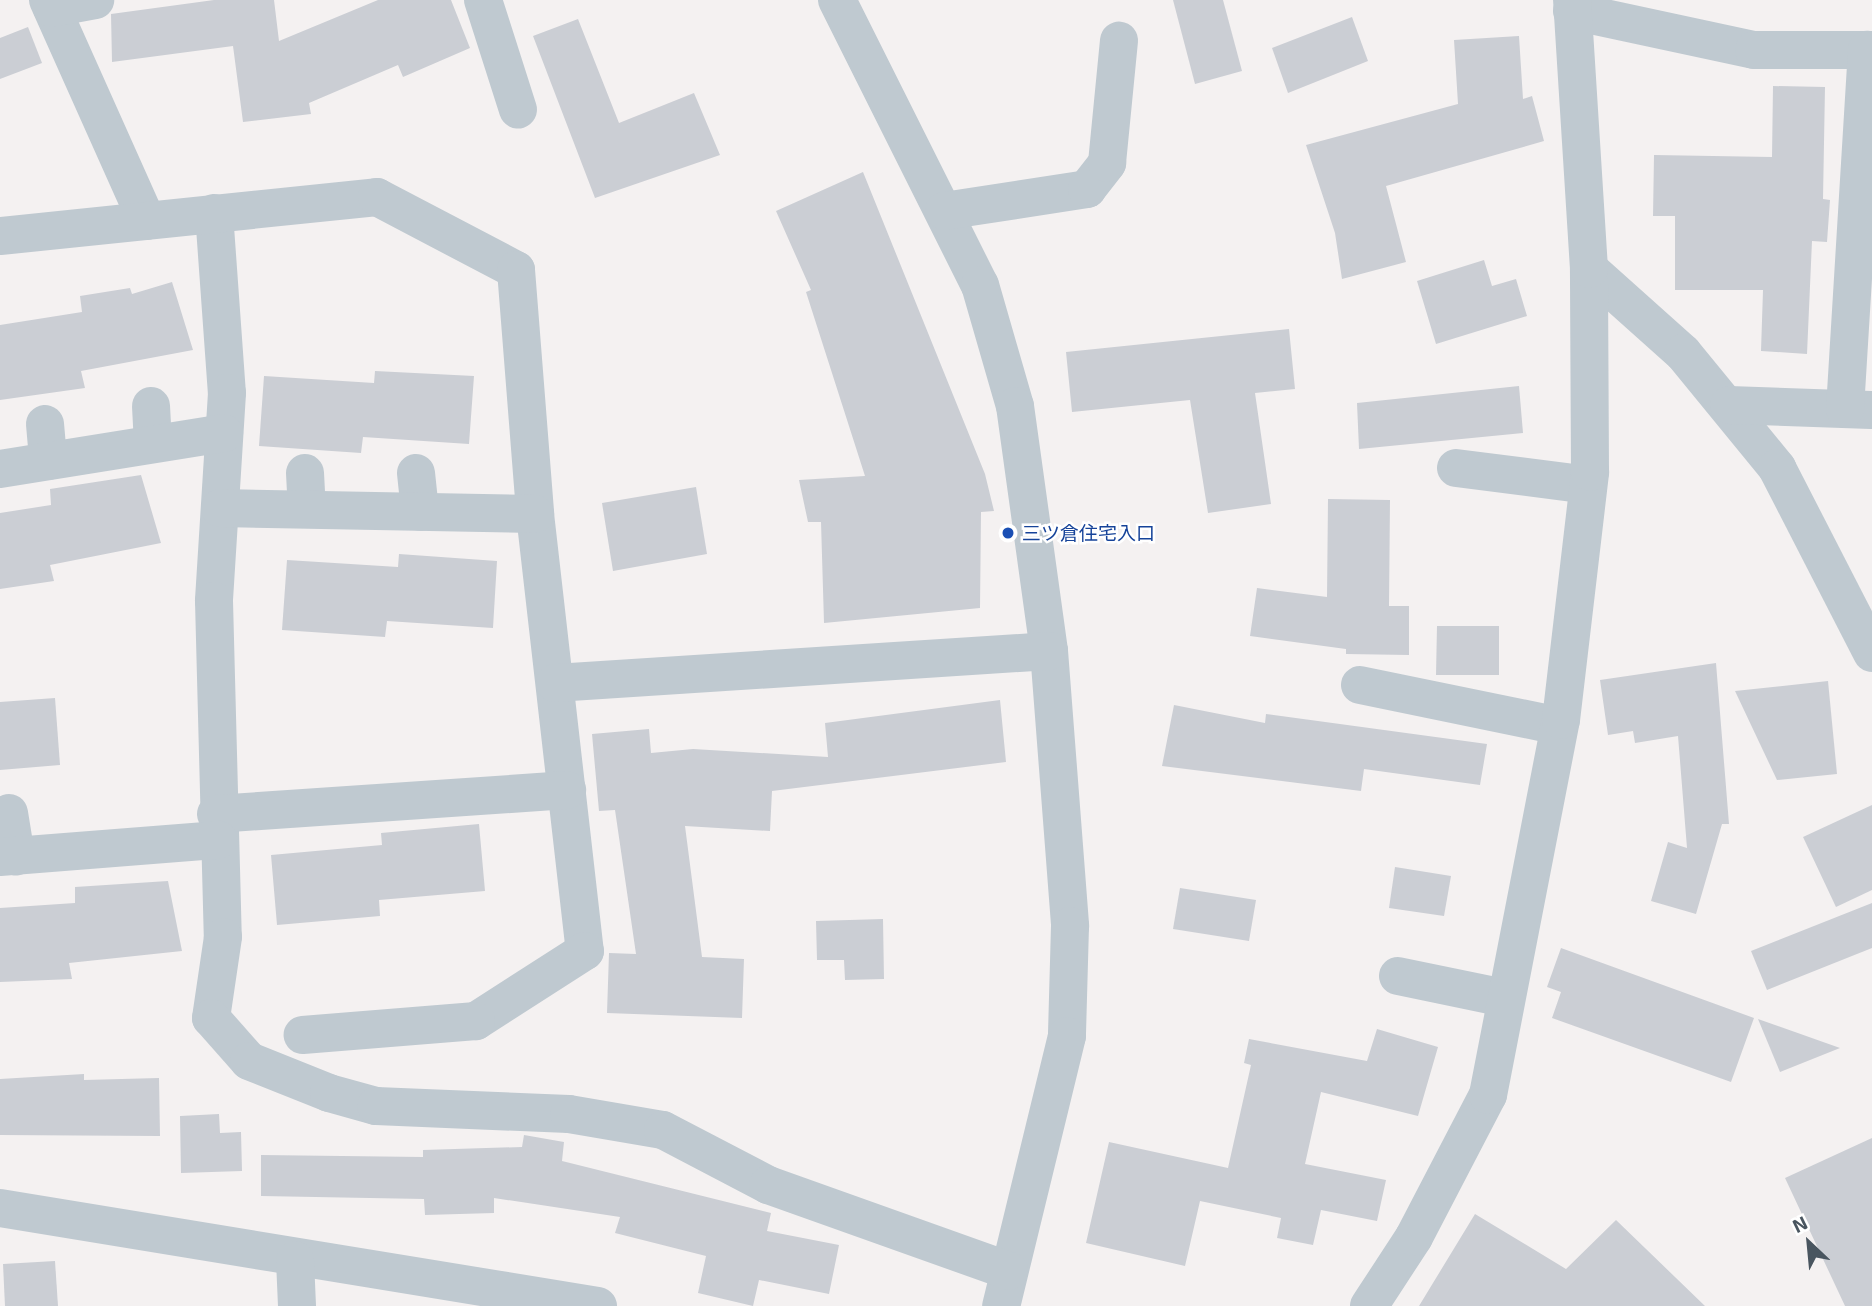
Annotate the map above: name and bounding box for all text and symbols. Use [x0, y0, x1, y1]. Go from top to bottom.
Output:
place label: 三ツ倉住宅入口 [1022, 522, 1155, 544]
marker: 三ツ倉住宅入口 [1000, 525, 1016, 541]
north arrow [1774, 1208, 1844, 1278]
text: N [1788, 1210, 1811, 1237]

